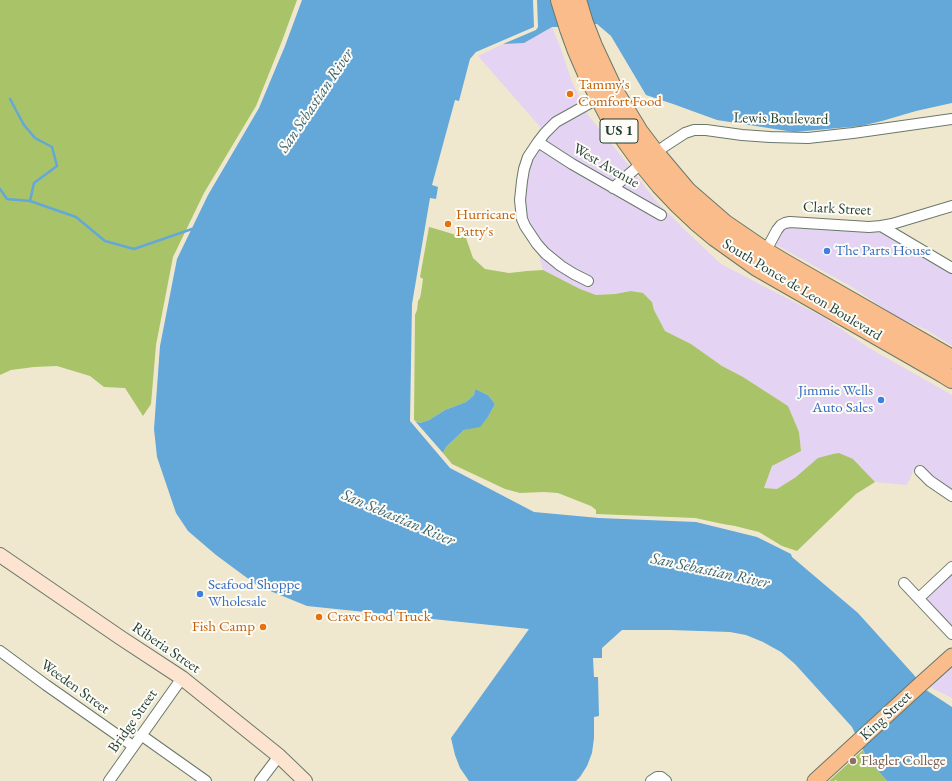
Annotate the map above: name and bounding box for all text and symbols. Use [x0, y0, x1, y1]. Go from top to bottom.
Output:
water label: San Sebastian River [274, 45, 358, 157]
place label: Tammy's Comfort Food [578, 76, 662, 111]
marker: Tammy's Comfort Food [565, 89, 575, 99]
street label: Lewis Boulevard [733, 109, 829, 129]
road number: US 1 [600, 119, 638, 143]
street label: West Avenue [570, 140, 642, 192]
street label: Clark Street [802, 198, 872, 220]
place label: Hurricane Patty's [456, 206, 515, 241]
marker: Hurricane Patty's [443, 219, 453, 229]
street label: South Ponce de Leon Boulevard [719, 235, 885, 345]
place label: The Parts House [835, 242, 931, 260]
marker: The Parts House [822, 246, 832, 256]
place label: Jimmie Wells Auto Sales [798, 382, 873, 417]
marker: Jimmie Wells Auto Sales [876, 395, 886, 405]
water label: San Sebastian River [339, 486, 457, 550]
water label: San Sebastian River [649, 549, 771, 593]
place label: Seafood Shoppe Wholesale [208, 576, 300, 611]
marker: Seafood Shoppe Wholesale [195, 589, 205, 599]
place label: Crave Food Truck [327, 608, 431, 626]
marker: Crave Food Truck [314, 612, 324, 622]
place label: Fish Camp [192, 618, 255, 636]
street label: Riberia Street [128, 619, 204, 677]
marker: Fish Camp [258, 622, 268, 632]
street label: Weeden Street [37, 656, 113, 718]
street label: Bridge Street [105, 686, 161, 756]
street label: King Street [856, 687, 916, 745]
place label: Flagler College [861, 752, 946, 770]
marker: Flagler College [848, 756, 858, 766]

